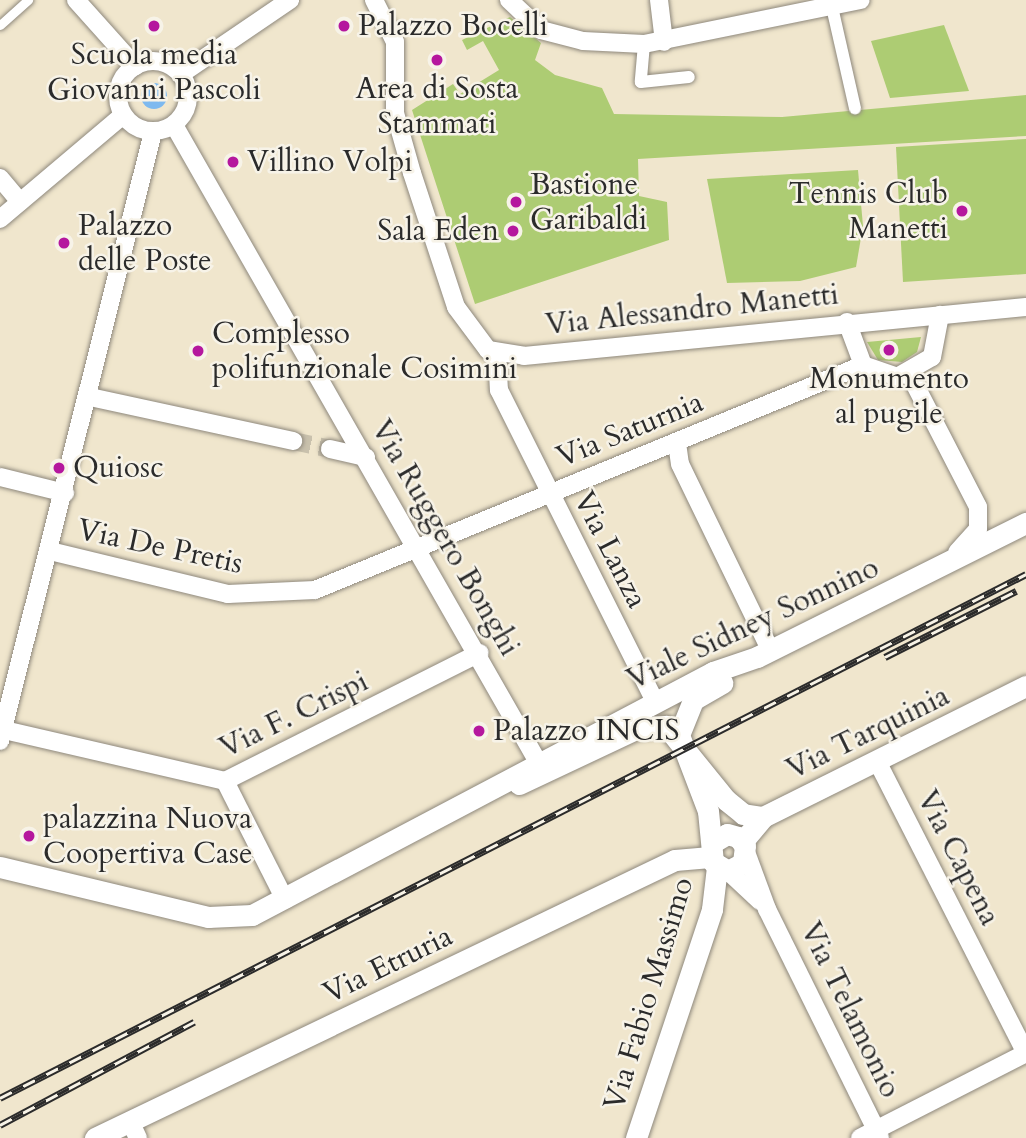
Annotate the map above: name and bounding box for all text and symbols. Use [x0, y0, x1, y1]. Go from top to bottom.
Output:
place label: Palazzo Bocelli [358, 8, 548, 44]
marker: Scuola media Giovanni Pascoli [146, 18, 162, 34]
marker: Palazzo Bocelli [336, 18, 352, 34]
place label: Scuola media Giovanni Pascoli [47, 37, 261, 107]
marker: Area di Sosta Stammati [429, 52, 445, 68]
place label: Area di Sosta Stammati [355, 71, 519, 141]
place label: Villino Volpi [247, 144, 413, 180]
marker: Villino Volpi [225, 154, 241, 170]
place label: Bastione Garibaldi [530, 167, 647, 237]
place label: Tennis Club Manetti [789, 176, 948, 246]
marker: Bastione Garibaldi [508, 194, 524, 210]
marker: Tennis Club Manetti [954, 203, 970, 219]
place label: Palazzo delle Poste [78, 208, 212, 278]
place label: Sala Eden [377, 213, 499, 249]
marker: Sala Eden [505, 223, 521, 239]
marker: Palazzo delle Poste [56, 235, 72, 251]
street label: Via Alessandro Manetti [544, 277, 840, 343]
place label: Complesso polifunzionale Cosimini [212, 316, 517, 386]
marker: Monumento al pugile [881, 342, 897, 358]
marker: Complesso polifunzionale Cosimini [190, 343, 206, 359]
place label: Monumento al pugile [809, 361, 969, 432]
street label: Via Saturnia [551, 384, 709, 476]
street label: Via Ruggero Bonghi [363, 414, 527, 662]
place label: Quiosc [73, 450, 164, 486]
marker: Quiosc [51, 460, 67, 476]
street label: Via Lanza [565, 486, 655, 614]
street label: Via De Pretis [74, 512, 246, 582]
street label: Viale Sidney Sonnino [621, 550, 885, 698]
street label: Via F. Crispi [214, 664, 374, 766]
street label: Via Tarquinia [781, 678, 955, 788]
place label: Palazzo INCIS [493, 713, 679, 749]
marker: Palazzo INCIS [471, 723, 487, 739]
street label: Via Capena [909, 784, 1007, 932]
place label: palazzina Nuova Coopertiva Case [43, 801, 253, 872]
marker: palazzina Nuova Coopertiva Case [21, 828, 37, 844]
street label: Via Fabio Massimo [596, 873, 702, 1115]
street label: Via Telamonio [792, 916, 908, 1104]
street label: Via Etruria [318, 918, 458, 1012]

